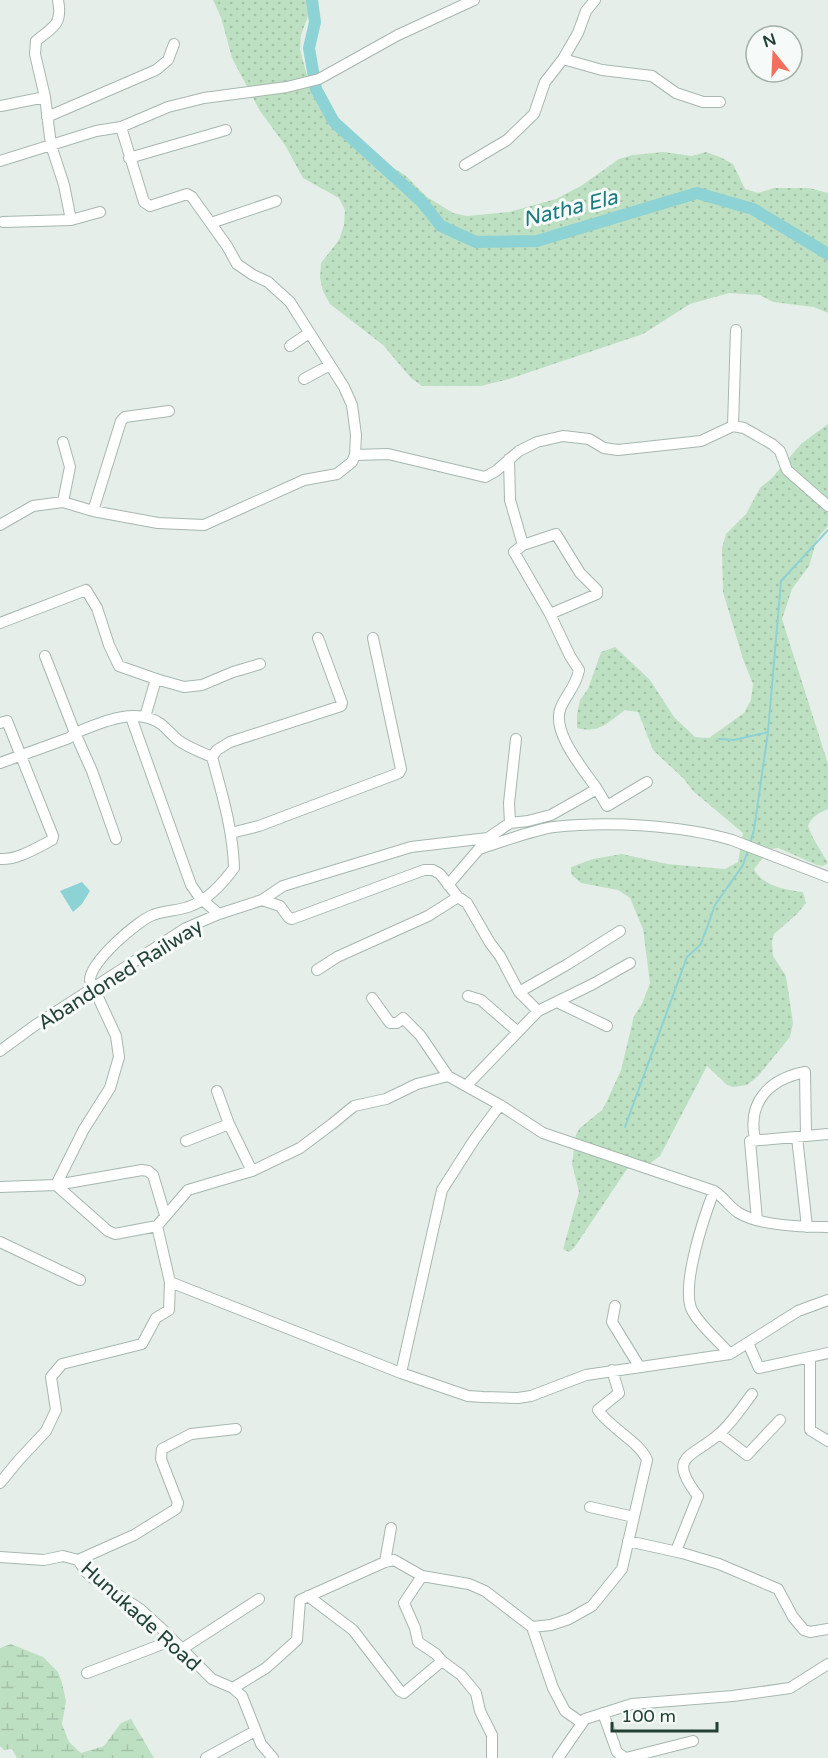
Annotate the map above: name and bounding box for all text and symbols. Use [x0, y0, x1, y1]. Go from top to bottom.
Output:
north arrow [744, 24, 804, 84]
text: N [760, 29, 779, 52]
water label: Natha Ela [520, 184, 621, 232]
street label: Abandoned Railway [34, 914, 208, 1035]
street label: Hunukade Road [76, 1557, 205, 1677]
scale bar [612, 1695, 717, 1733]
text: 100 m [621, 1705, 676, 1727]

